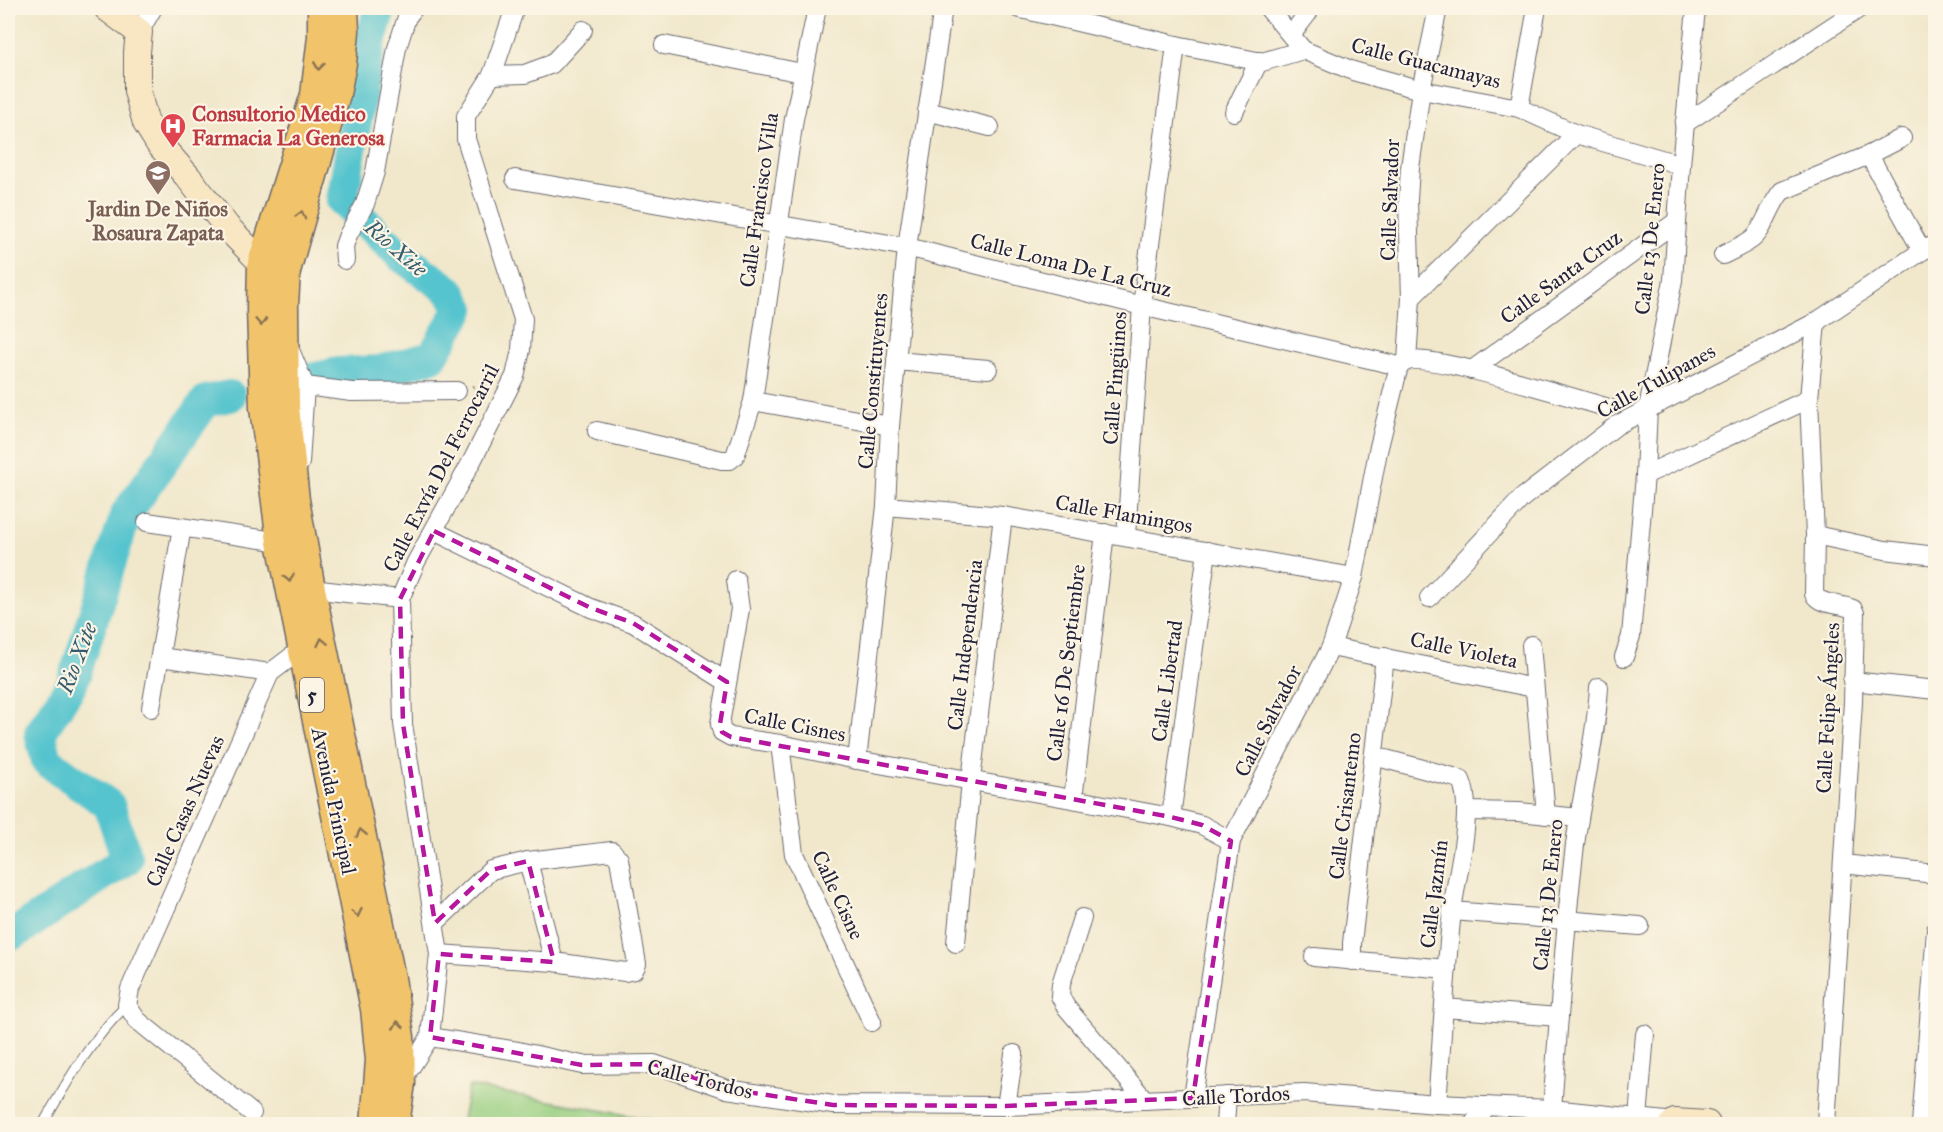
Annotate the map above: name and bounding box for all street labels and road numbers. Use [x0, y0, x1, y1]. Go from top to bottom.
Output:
street label: Calle Guacamayas [1348, 32, 1504, 94]
street label: Calle Francisco Villa [734, 111, 784, 289]
street label: Calle Salvador [1375, 138, 1405, 261]
street label: Calle 13 De Enero [1629, 162, 1671, 316]
street label: Calle Santa Cruz [1495, 224, 1627, 330]
street label: Calle Loma De La Cruz [967, 227, 1175, 303]
street label: Calle Constituyentes [852, 292, 894, 470]
street label: Calle Pingüinos [1097, 310, 1133, 446]
street label: Calle Tulipanes [1592, 338, 1720, 424]
street label: Calle Exvía Del Ferrocarril [377, 359, 505, 576]
street label: Calle Flamingos [1053, 489, 1195, 539]
street label: Calle Independencia [942, 558, 988, 732]
street label: Calle 16 De Septiembre [1041, 563, 1091, 763]
street label: Calle Libertad [1146, 618, 1188, 744]
street label: Calle Felipe Ángeles [1811, 622, 1845, 794]
street label: Calle Violeta [1408, 626, 1520, 674]
street label: Calle Salvador [1229, 661, 1307, 781]
road number: 5 [300, 678, 324, 712]
street label: Calle Cisnes [742, 702, 848, 748]
street label: Avenida Principal [306, 724, 362, 877]
street label: Calle Casas Nuevas [140, 731, 230, 891]
street label: Calle Crisantemo [1323, 731, 1367, 881]
street label: Calle 13 De Enero [1527, 818, 1569, 972]
street label: Calle Jazmín [1414, 838, 1454, 950]
street label: Calle Cisne [806, 846, 870, 944]
street label: Calle Tordos [645, 1053, 755, 1105]
street label: Calle Tordos [1182, 1080, 1290, 1112]

